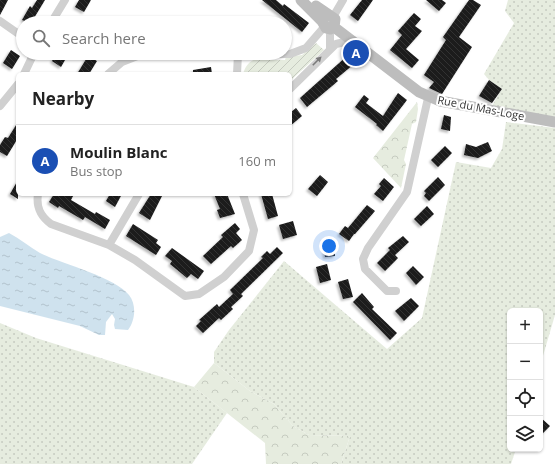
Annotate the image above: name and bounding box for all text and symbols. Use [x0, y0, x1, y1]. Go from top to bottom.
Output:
search box [16, 16, 292, 60]
icon: search [30, 27, 52, 49]
text: Search here [62, 28, 146, 48]
pin: A [343, 38, 369, 68]
one-way arrow [312, 56, 322, 66]
text: Nearby [32, 87, 94, 110]
street label: Rue du Mas-Loge [436, 92, 526, 123]
text: Moulin Blanc [70, 142, 168, 162]
text: A [41, 152, 49, 170]
text: 160 m [238, 152, 276, 170]
text: Bus stop [70, 162, 123, 180]
your location [319, 236, 339, 256]
map controls [507, 308, 543, 452]
button: + [507, 308, 543, 344]
button: − [507, 344, 543, 380]
button: locate [507, 380, 543, 416]
button: layers [507, 416, 543, 452]

